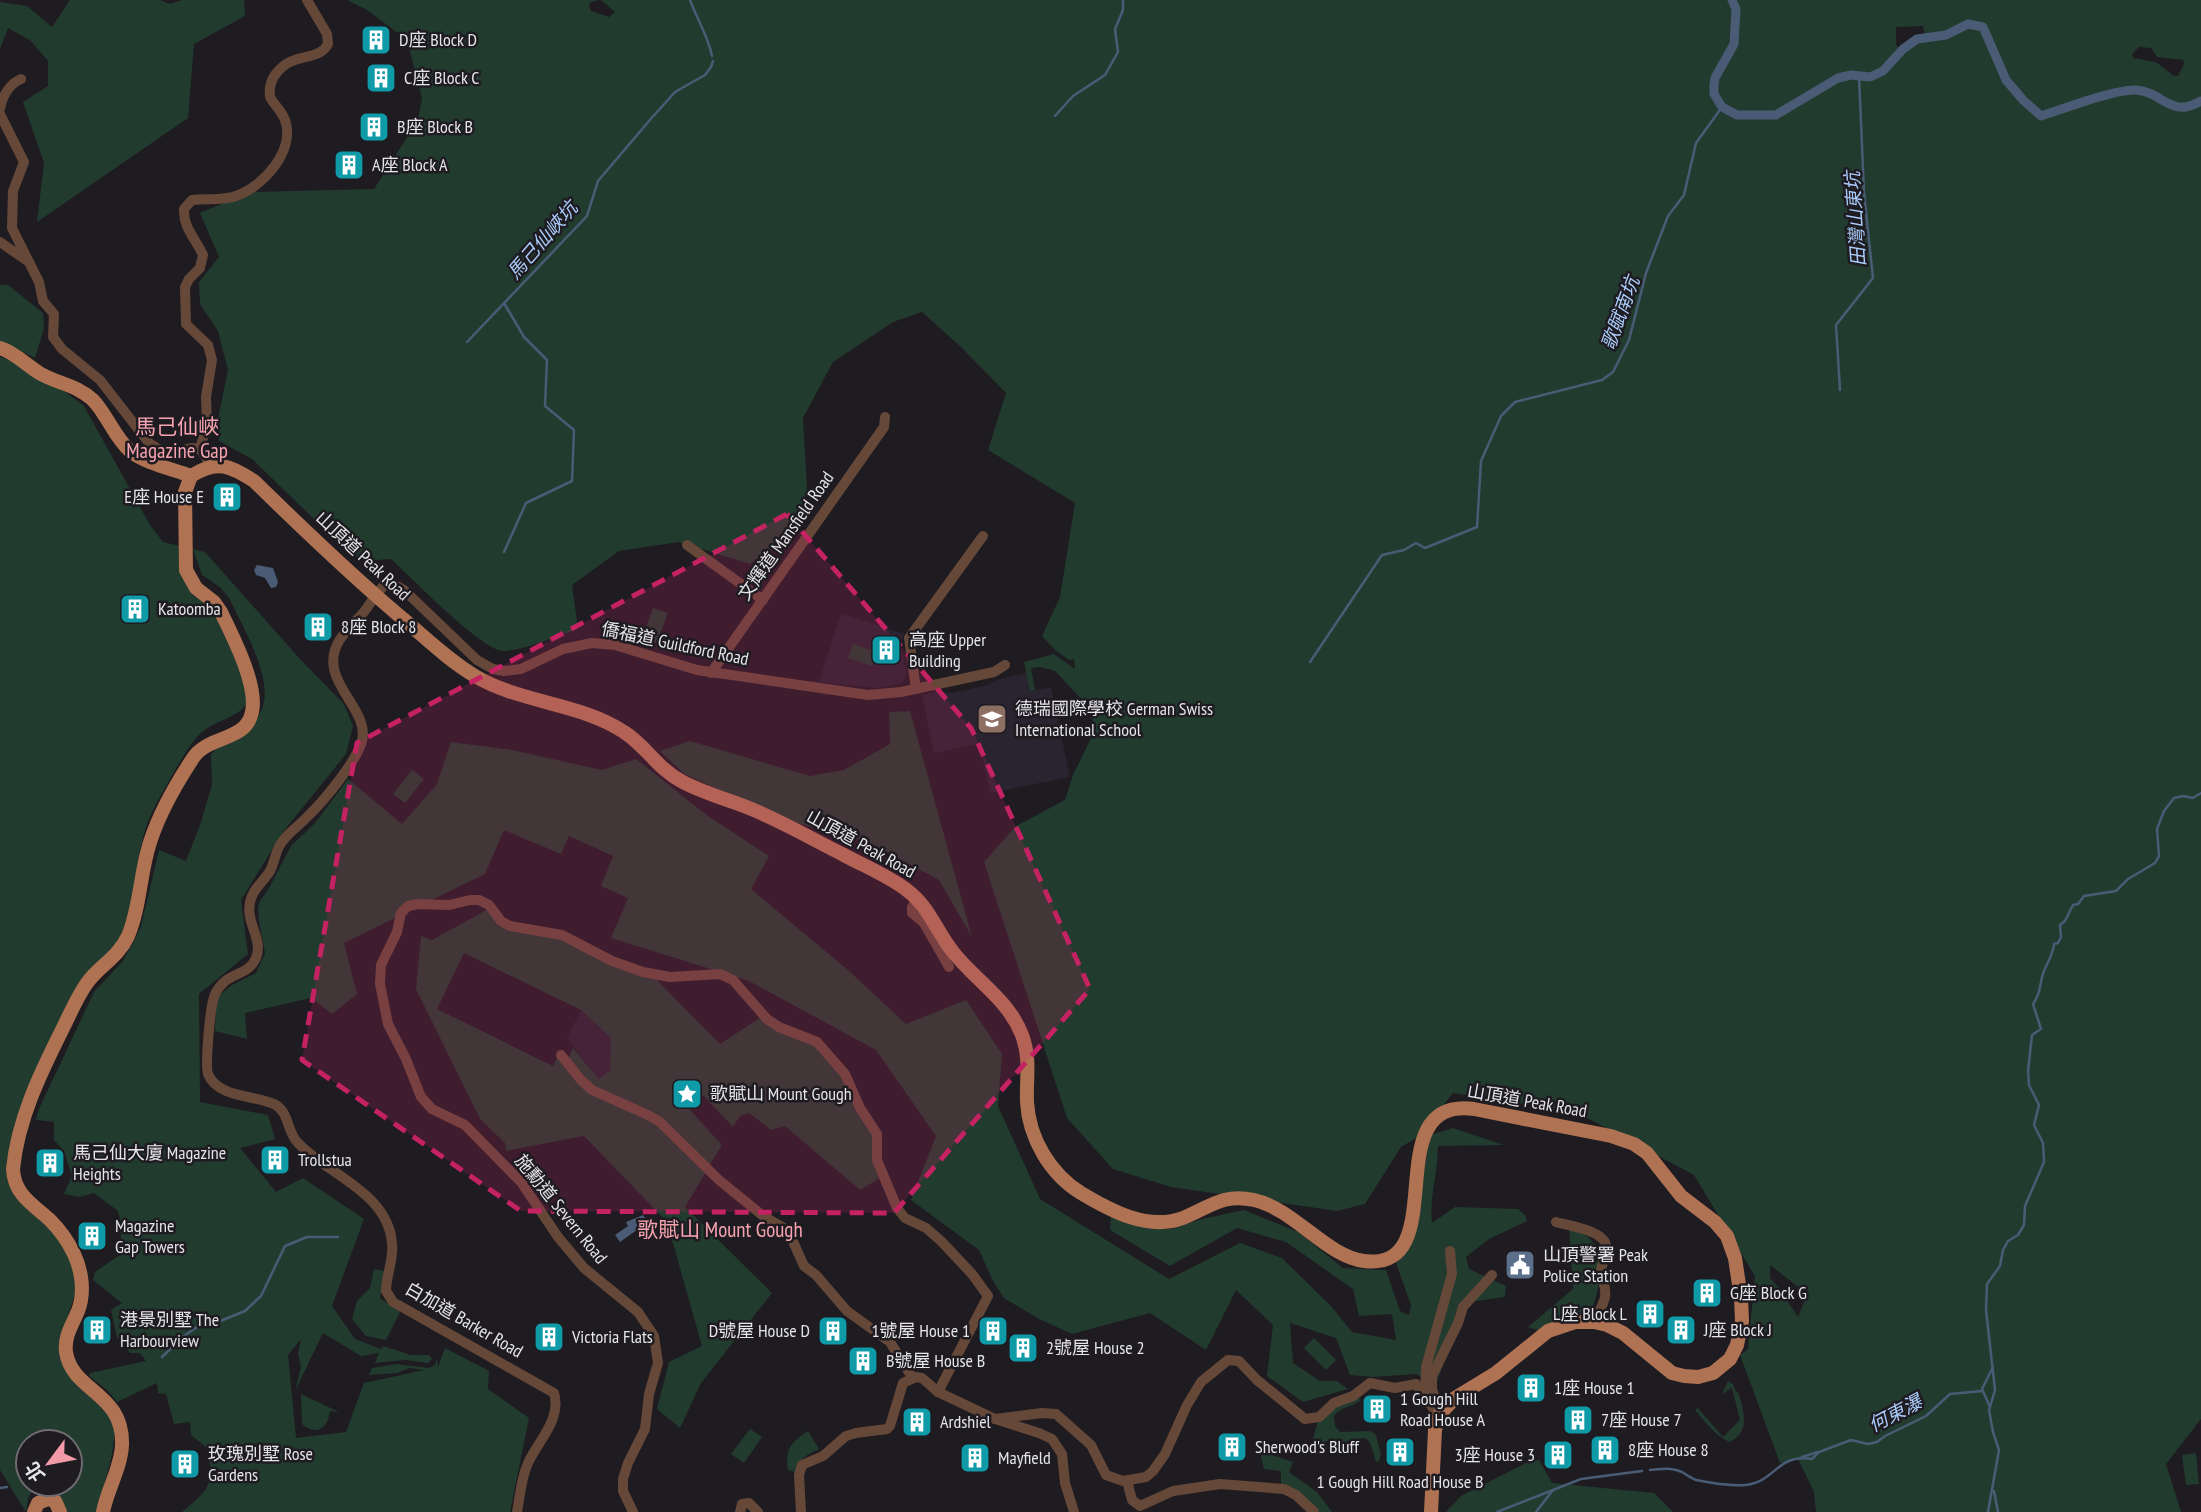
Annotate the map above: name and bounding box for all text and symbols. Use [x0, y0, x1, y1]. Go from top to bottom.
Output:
building icon: D座 Block D [359, 23, 393, 57]
place label: D座 Block D [399, 28, 477, 51]
building icon: C座 Block C [364, 61, 398, 95]
place label: C座 Block C [404, 66, 480, 89]
building icon: B座 Block B [357, 110, 391, 144]
place label: B座 Block B [397, 115, 473, 138]
building icon: A座 Block A [332, 148, 366, 182]
place label: A座 Block A [372, 153, 448, 176]
water label: 田灣山東坑 [1840, 168, 1870, 267]
water label: 馬己仙峽坑 [502, 194, 584, 284]
water label: 歌賦南坑 [1596, 270, 1645, 353]
district label: 馬己仙峽 Magazine Gap [126, 413, 228, 464]
street label: 文輝道 Mansfield Road [732, 467, 839, 605]
building icon: E座 House E [210, 480, 244, 514]
place label: E座 House E [124, 485, 204, 508]
street label: 山頂道 Peak Road [311, 506, 415, 605]
building icon: Katoomba [118, 592, 152, 626]
place label: Katoomba [158, 597, 221, 620]
building icon: 8座 Block 8 [301, 610, 335, 644]
place label: 8座 Block 8 [341, 615, 416, 638]
street label: 僑福道 Guildford Road [599, 617, 751, 670]
place label: 高座 Upper Building [909, 628, 986, 672]
building icon: 高座 Upper Building [869, 633, 903, 667]
place label: 德瑞國際學校 German Swiss International School [1015, 697, 1213, 741]
school or university icon: 德瑞國際學校 German Swiss International School [975, 702, 1009, 736]
street label: 山頂道 Peak Road [803, 804, 920, 883]
place icon: 歌賦山 Mount Gough [670, 1077, 704, 1111]
street label: 山頂道 Peak Road [1465, 1079, 1589, 1122]
place label: 歌賦山 Mount Gough [710, 1082, 852, 1105]
place label: 馬己仙大廈 Magazine Heights [73, 1141, 226, 1185]
building icon: Trollstua [258, 1143, 292, 1177]
building icon: 馬己仙大廈 Magazine Heights [33, 1146, 67, 1180]
place label: Trollstua [298, 1148, 352, 1171]
street label: 施勳道 Severn Road [510, 1149, 613, 1268]
place label: Magazine Gap Towers [115, 1214, 185, 1258]
district label: 歌賦山 Mount Gough [637, 1216, 803, 1243]
building icon: Magazine Gap Towers [75, 1219, 109, 1253]
place label: 山頂警署 Peak Police Station [1543, 1243, 1648, 1287]
public building icon: 山頂警署 Peak Police Station [1503, 1248, 1537, 1282]
building icon: G座 Block G [1690, 1276, 1724, 1310]
street label: 白加道 Barker Road [401, 1277, 527, 1363]
place label: G座 Block G [1730, 1281, 1807, 1304]
building icon: L座 Block L [1633, 1297, 1667, 1331]
place label: L座 Block L [1553, 1302, 1628, 1325]
place label: 港景別墅 The Harbourview [120, 1308, 219, 1352]
building icon: 港景別墅 The Harbourview [80, 1313, 114, 1347]
building icon: J座 Block J [1664, 1313, 1698, 1347]
building icon: D號屋 House D [816, 1314, 850, 1348]
building icon: 1號屋 House 1 [976, 1314, 1010, 1348]
place label: J座 Block J [1703, 1318, 1772, 1341]
place label: D號屋 House D [709, 1319, 810, 1342]
place label: 1號屋 House 1 [871, 1319, 970, 1342]
building icon: Victoria Flats [532, 1320, 566, 1354]
place label: Victoria Flats [571, 1325, 653, 1348]
building icon: 2號屋 House 2 [1006, 1331, 1040, 1365]
place label: 2號屋 House 2 [1046, 1336, 1145, 1359]
building icon: B號屋 House B [846, 1344, 880, 1378]
place label: B號屋 House B [886, 1349, 985, 1372]
building icon: 1座 House 1 [1514, 1371, 1548, 1405]
place label: 1座 House 1 [1554, 1376, 1635, 1399]
place label: 1 Gough Hill Road House A [1400, 1387, 1486, 1431]
water label: 何東瀑 [1864, 1388, 1928, 1437]
building icon: 1 Gough Hill Road House A [1360, 1392, 1394, 1426]
building icon: 7座 House 7 [1561, 1403, 1595, 1437]
building icon: Ardshiel [900, 1405, 934, 1439]
place label: 7座 House 7 [1601, 1408, 1682, 1431]
place label: Ardshiel [940, 1410, 992, 1433]
north arrow [14, 1428, 84, 1498]
building icon: Sherwood's Bluff [1215, 1430, 1249, 1464]
building icon: 8座 House 8 [1588, 1433, 1622, 1467]
place label: Sherwood's Bluff [1255, 1435, 1360, 1458]
building icon: 1 Gough Hill Road House B [1383, 1435, 1417, 1469]
building icon: 3座 House 3 [1541, 1438, 1575, 1472]
place label: 8座 House 8 [1628, 1438, 1709, 1461]
building icon: Mayfield [958, 1441, 992, 1475]
place label: 玫瑰別墅 Rose Gardens [208, 1442, 313, 1486]
place label: 3座 House 3 [1454, 1443, 1535, 1466]
place label: Mayfield [998, 1446, 1051, 1469]
building icon: 玫瑰別墅 Rose Gardens [168, 1447, 202, 1481]
text: 北 [19, 1458, 50, 1486]
place label: 1 Gough Hill Road House B [1316, 1470, 1484, 1493]

